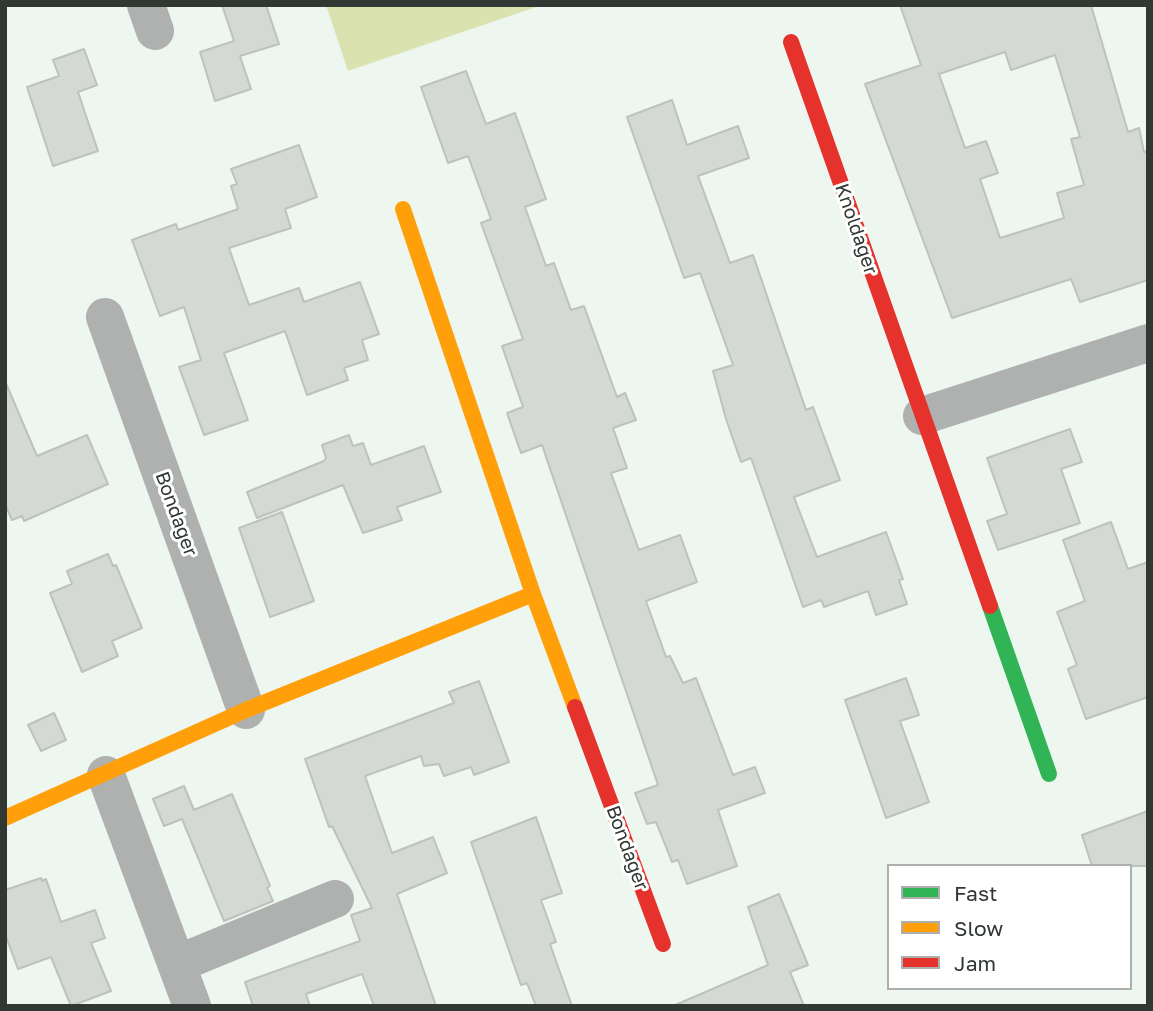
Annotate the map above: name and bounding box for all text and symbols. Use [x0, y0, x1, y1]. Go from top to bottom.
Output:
street label: Knoldager [830, 181, 882, 277]
street label: Bondager [150, 469, 202, 559]
street label: Bondager [601, 803, 653, 893]
legend [887, 864, 1132, 990]
text: Fast [954, 880, 997, 906]
text: Slow [954, 915, 1003, 941]
text: Jam [954, 950, 996, 976]

